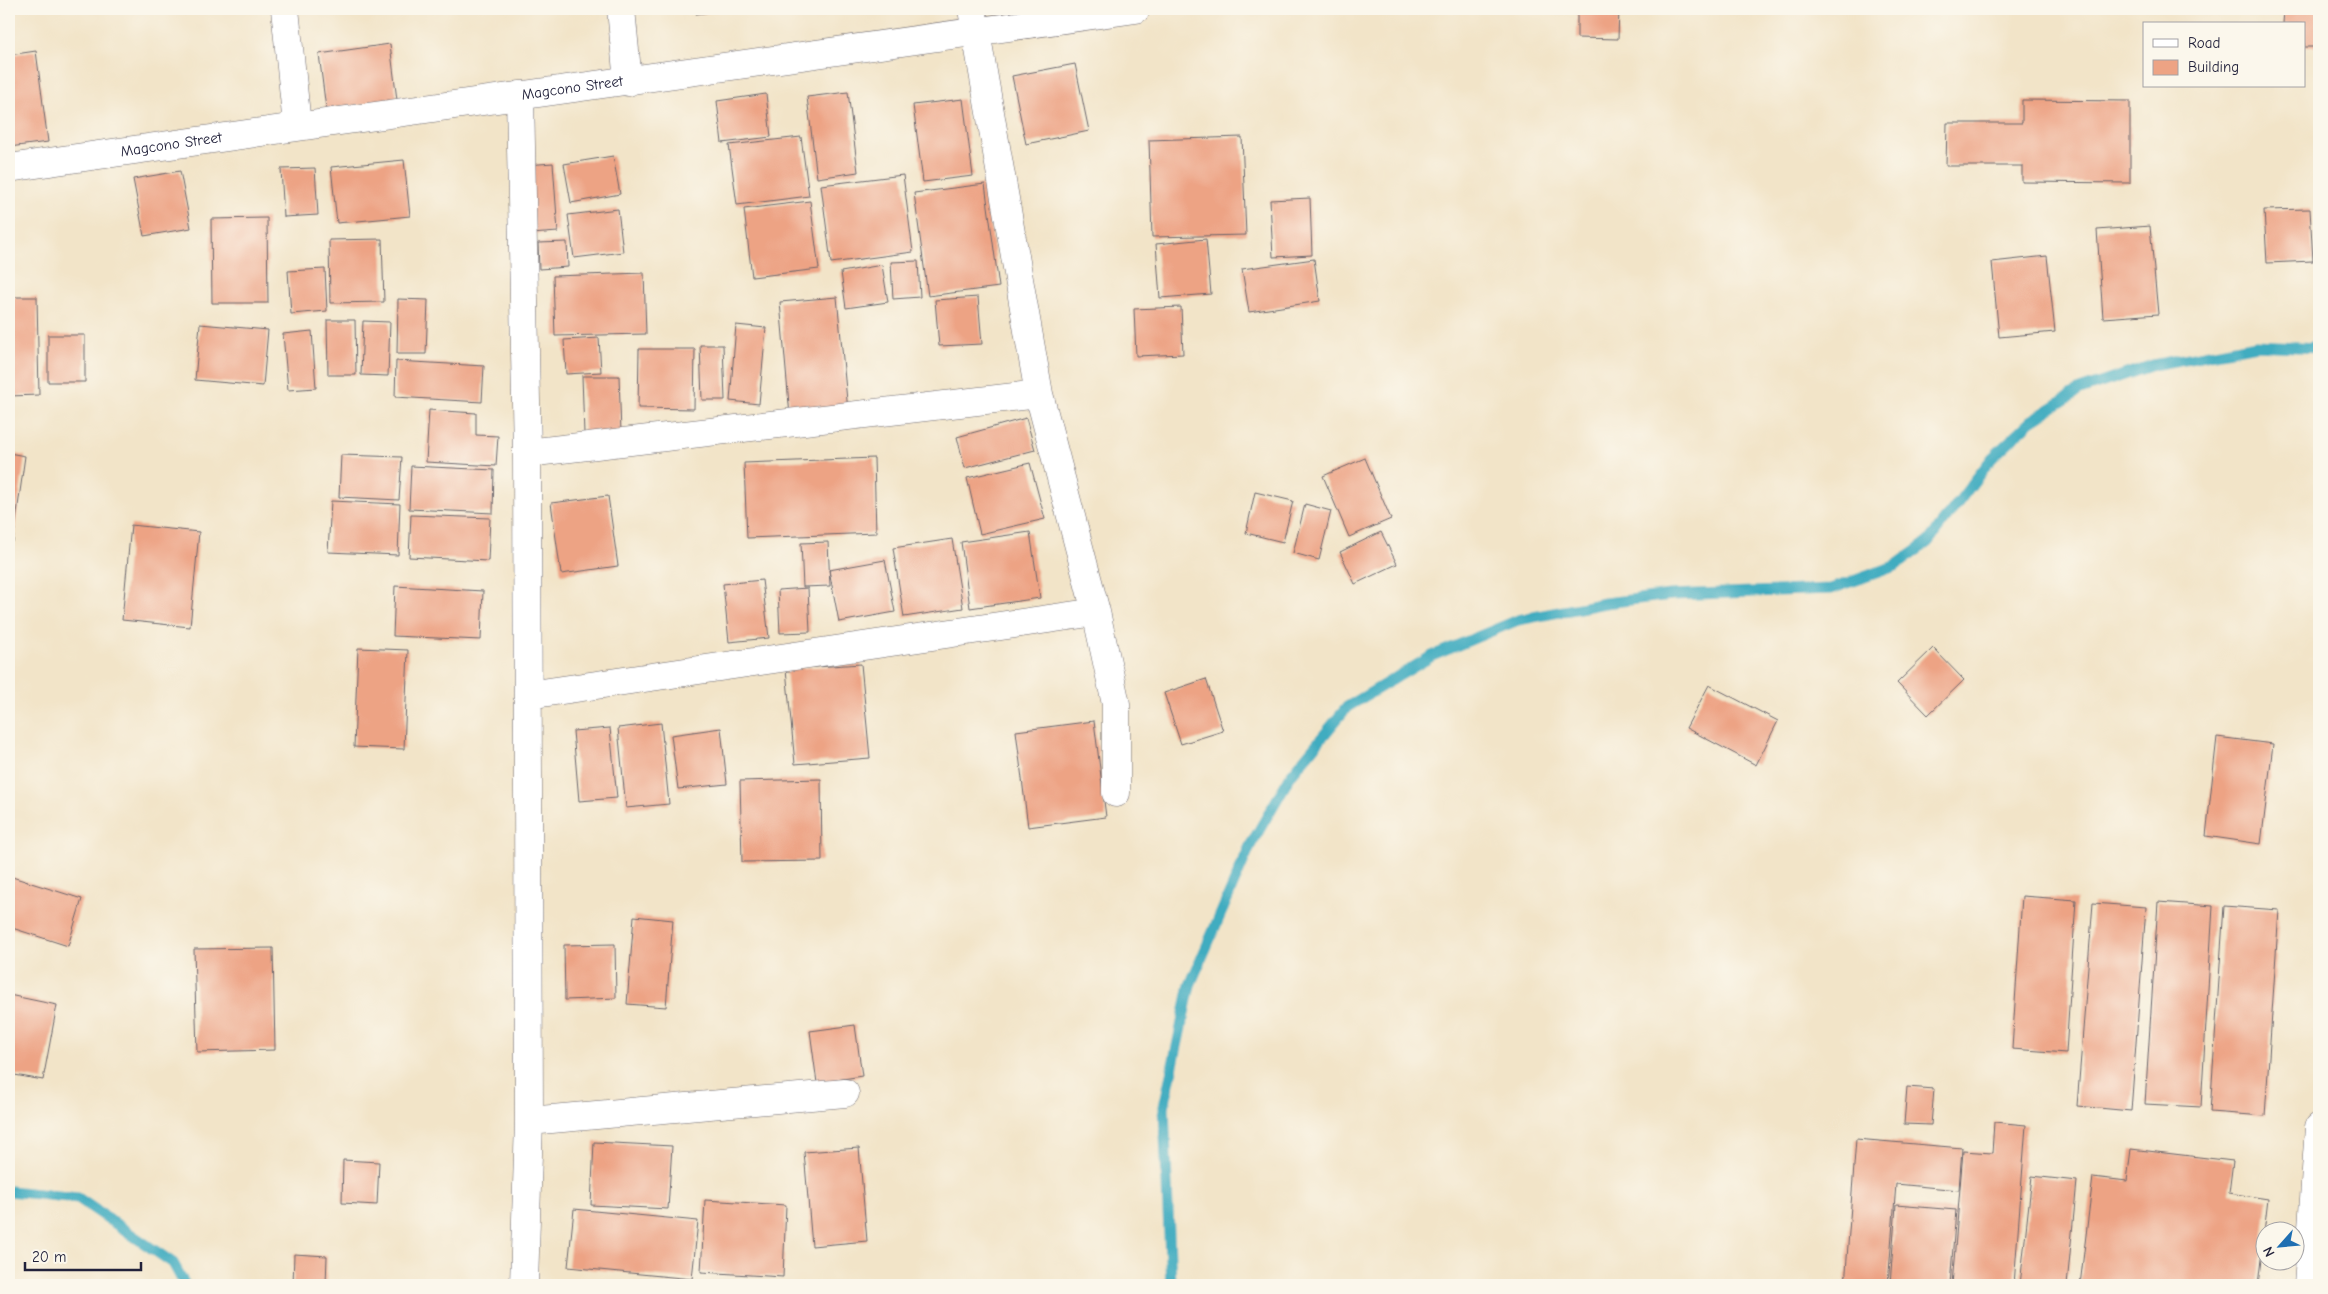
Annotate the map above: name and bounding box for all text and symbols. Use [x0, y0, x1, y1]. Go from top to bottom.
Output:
legend [2143, 22, 2306, 88]
text: Road [2188, 34, 2220, 52]
text: Building [2188, 58, 2239, 76]
street label: Magcono Street [520, 72, 625, 104]
street label: Magcono Street [119, 128, 224, 160]
north arrow [2256, 1222, 2306, 1272]
scale bar [25, 1239, 141, 1271]
text: N [2259, 1244, 2279, 1260]
text: 20 m [32, 1248, 66, 1266]

